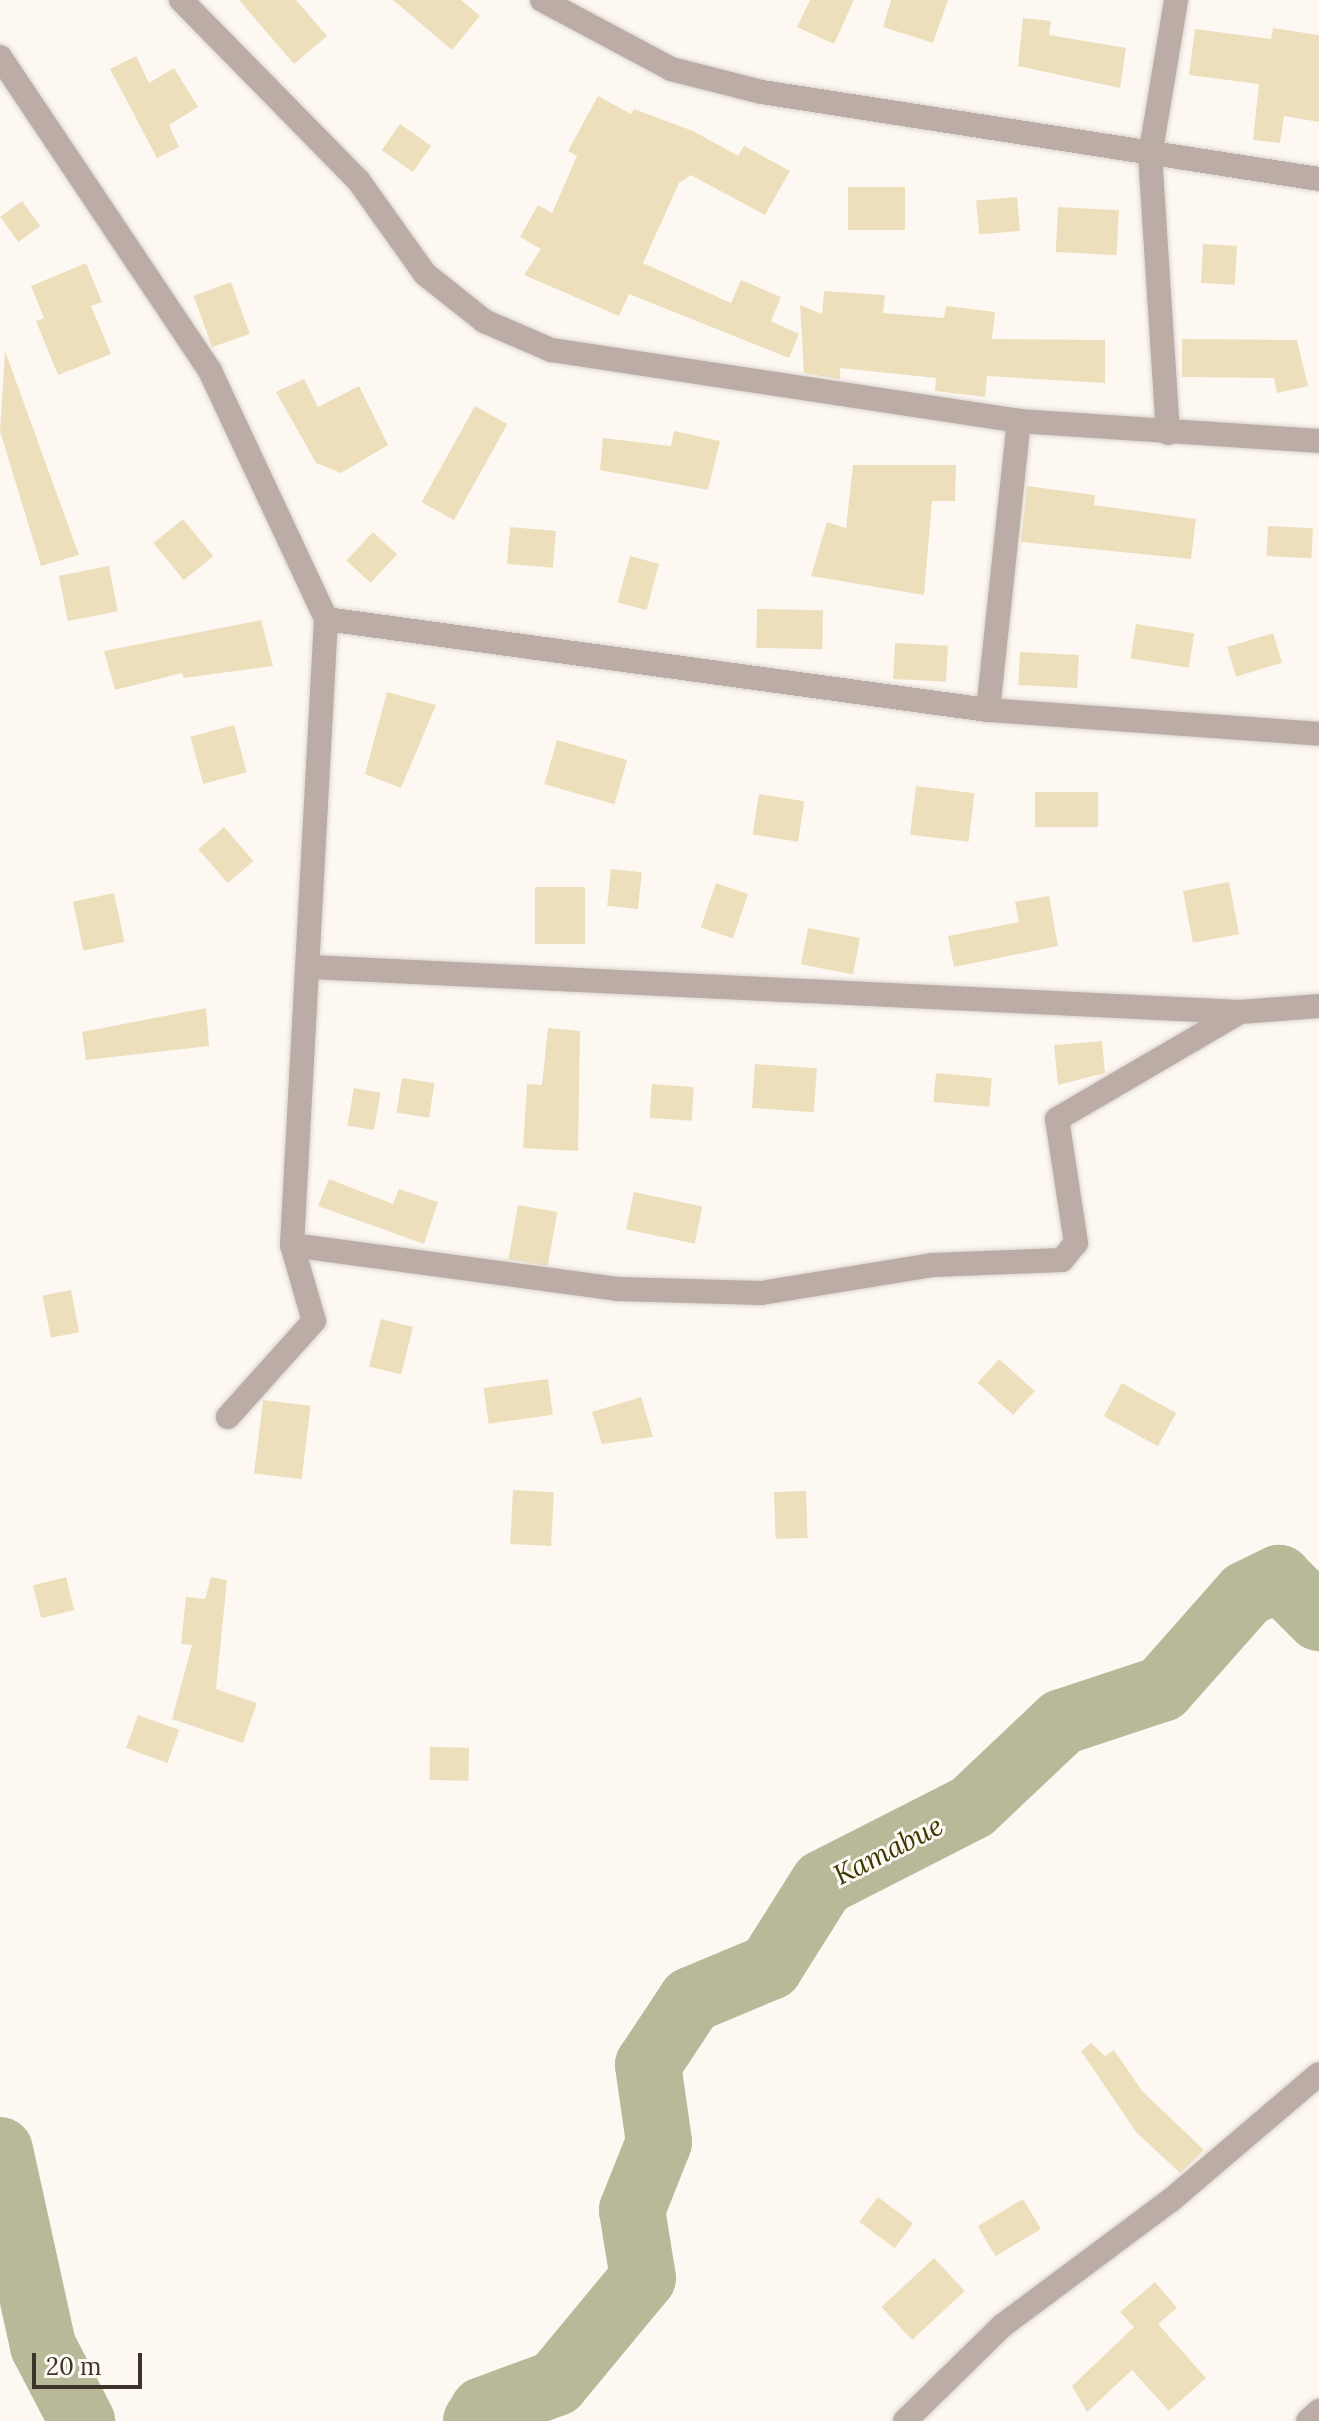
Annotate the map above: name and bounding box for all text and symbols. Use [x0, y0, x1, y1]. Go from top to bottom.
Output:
water label: Kamabue [828, 1808, 948, 1892]
scale bar [36, 2337, 146, 2387]
text: 20 m [46, 2351, 102, 2382]

